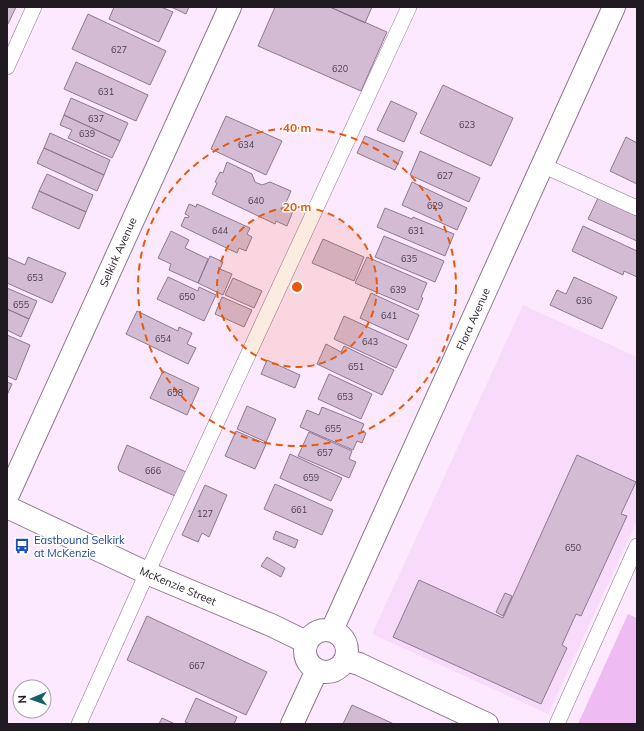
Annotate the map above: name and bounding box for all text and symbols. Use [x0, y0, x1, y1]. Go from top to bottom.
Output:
house number: 627 [111, 44, 127, 55]
house number: 620 [332, 63, 348, 74]
house number: 631 [98, 86, 114, 97]
house number: 637 [88, 113, 104, 124]
house number: 623 [459, 119, 475, 130]
text: 40 m [283, 120, 311, 135]
house number: 639 [79, 128, 95, 139]
house number: 634 [238, 139, 255, 150]
house number: 627 [437, 170, 453, 181]
house number: 640 [248, 195, 264, 206]
text: 20 m [283, 199, 311, 214]
house number: 629 [427, 200, 443, 211]
street label: Selkirk Avenue [96, 215, 140, 289]
house number: 644 [212, 225, 229, 236]
house number: 631 [408, 225, 424, 236]
house number: 635 [401, 253, 418, 264]
house number: 653 [27, 272, 43, 283]
centre of rings [290, 280, 304, 294]
house number: 639 [390, 284, 406, 295]
street label: Flora Avenue [453, 286, 493, 352]
house number: 650 [179, 291, 195, 302]
house number: 636 [576, 295, 592, 306]
house number: 655 [13, 299, 30, 310]
house number: 641 [381, 310, 397, 321]
house number: 654 [155, 333, 172, 344]
house number: 643 [362, 336, 378, 347]
house number: 651 [348, 361, 364, 372]
house number: 658 [167, 387, 183, 398]
house number: 653 [337, 391, 353, 402]
house number: 655 [325, 423, 342, 434]
house number: 657 [317, 447, 333, 458]
house number: 666 [145, 465, 161, 476]
house number: 659 [303, 472, 319, 483]
house number: 661 [291, 504, 307, 515]
house number: 127 [197, 508, 213, 519]
place label: Eastbound Selkirk at McKenzie [34, 533, 125, 560]
bus stop icon: Eastbound Selkirk at McKenzie [13, 537, 31, 555]
house number: 650 [565, 542, 581, 553]
street label: McKenzie Street [138, 564, 219, 608]
house number: 667 [189, 660, 205, 671]
north arrow [12, 679, 52, 719]
text: N [15, 695, 29, 704]

